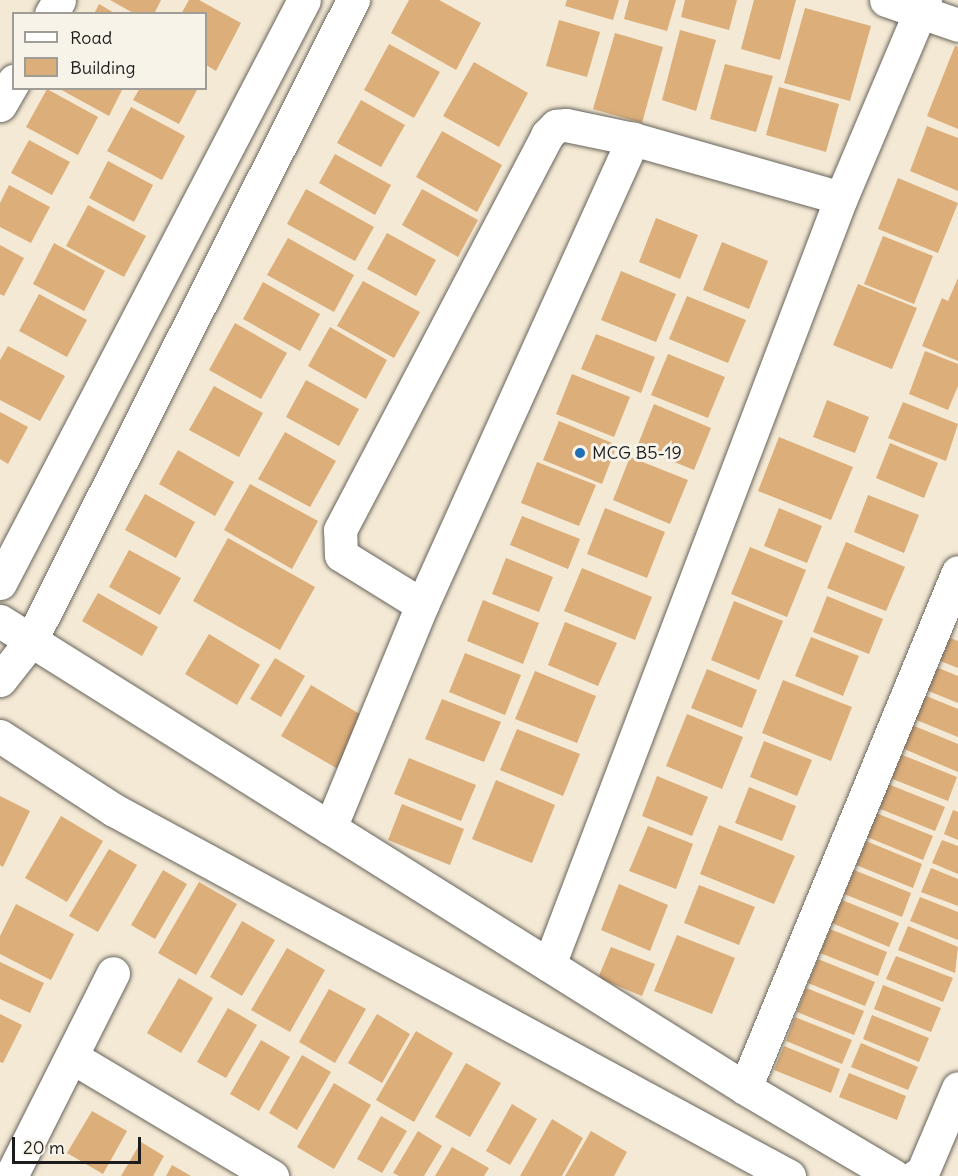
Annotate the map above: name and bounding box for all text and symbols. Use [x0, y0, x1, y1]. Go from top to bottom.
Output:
legend [12, 12, 207, 90]
text: Road [70, 26, 112, 49]
text: Building [70, 56, 135, 79]
place label: MCG B5-19 [592, 442, 682, 464]
marker: MCG B5-19 [573, 446, 587, 460]
scale bar [15, 1125, 144, 1163]
text: 20 m [23, 1136, 65, 1159]

